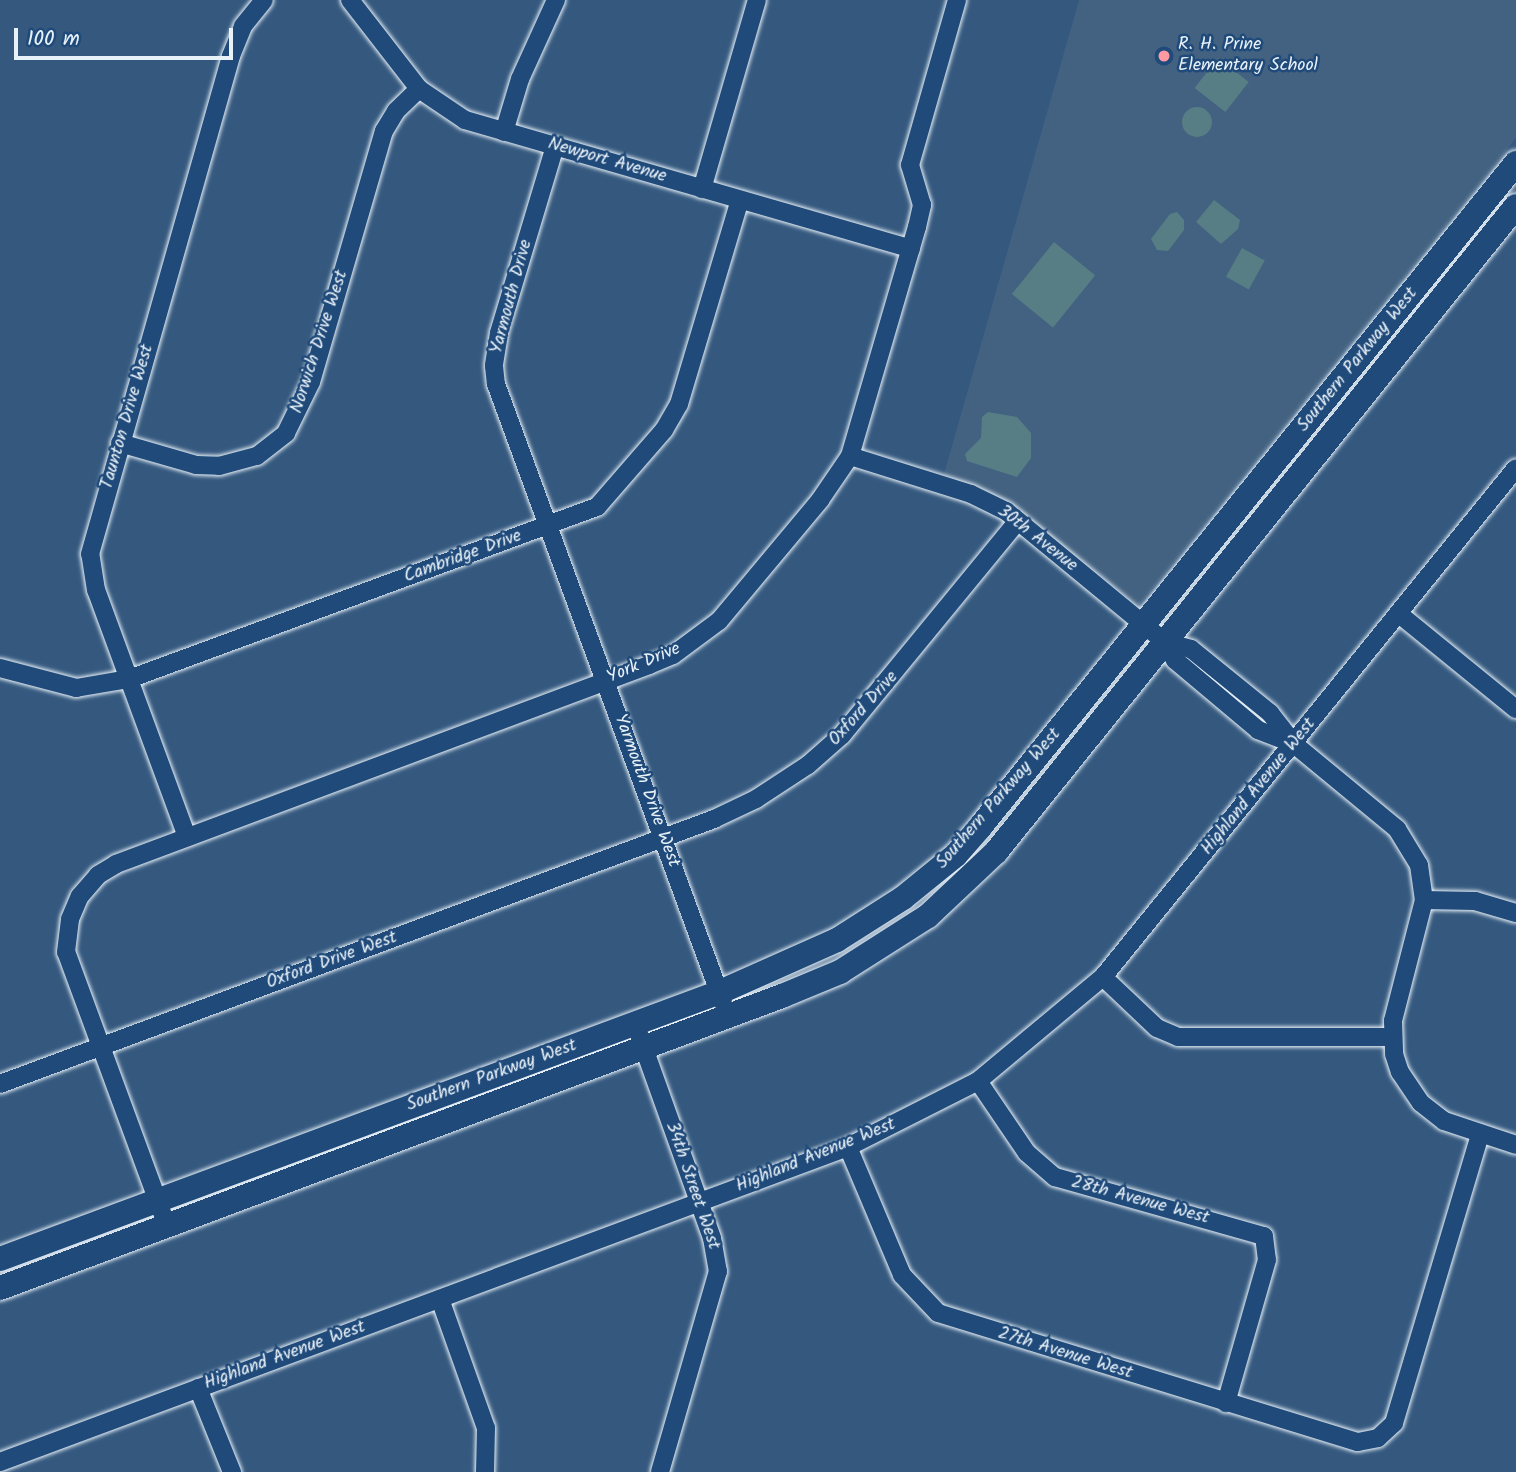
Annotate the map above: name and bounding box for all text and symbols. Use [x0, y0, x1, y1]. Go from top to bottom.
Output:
scale bar [18, 14, 236, 58]
text: 100 m [27, 23, 80, 56]
place label: R. H. Prine Elementary School [1178, 35, 1318, 78]
marker: R. H. Prine Elementary School [1156, 48, 1172, 64]
street label: Newport Avenue [545, 134, 669, 188]
street label: Yarmouth Drive [486, 238, 538, 356]
street label: Norwich Drive West [287, 268, 353, 416]
street label: Southern Parkway West [1293, 283, 1423, 437]
street label: Taunton Drive West [97, 342, 159, 492]
street label: 30th Avenue [992, 501, 1082, 577]
street label: Cambridge Drive [401, 526, 525, 588]
street label: York Drive [604, 639, 684, 689]
street label: Oxford Drive [825, 667, 903, 751]
street label: Yarmouth Drive West [608, 712, 684, 870]
street label: Highland Avenue West [1197, 714, 1321, 860]
street label: Southern Parkway West [932, 724, 1066, 874]
street label: Oxford Drive West [264, 927, 400, 995]
street label: Southern Parkway West [404, 1035, 580, 1117]
street label: Highland Avenue West [733, 1114, 899, 1198]
street label: 34th Street West [660, 1119, 724, 1253]
street label: 28th Avenue West [1069, 1172, 1211, 1230]
street label: Highland Avenue West [201, 1317, 369, 1395]
street label: 27th Avenue West [995, 1323, 1135, 1385]

